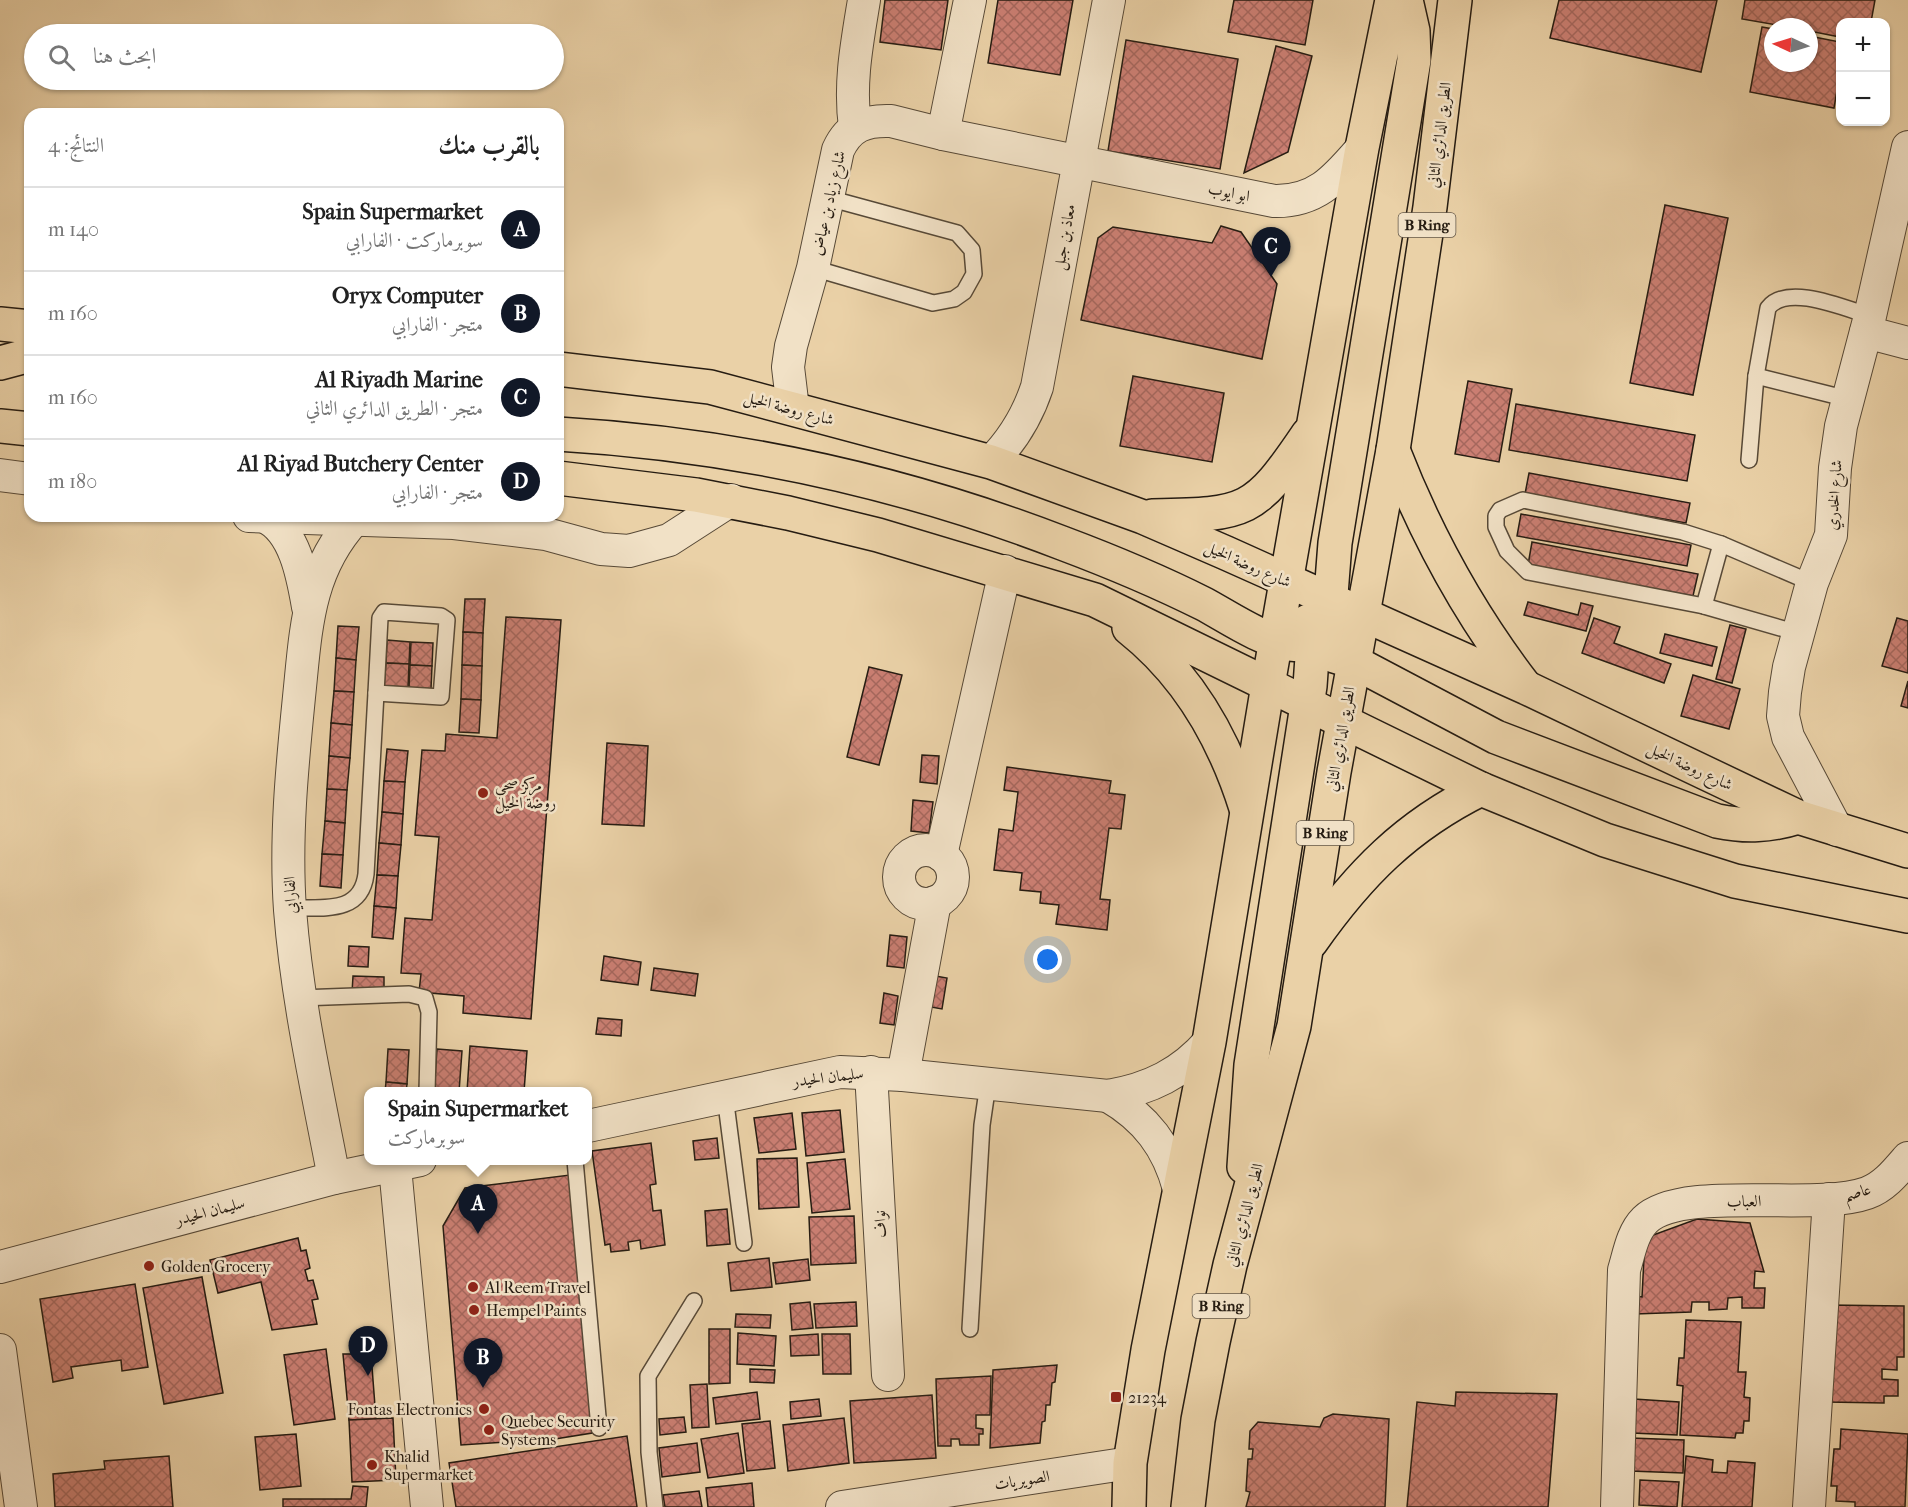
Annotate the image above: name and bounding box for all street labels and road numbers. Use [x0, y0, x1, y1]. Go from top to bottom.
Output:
street label: الطريق الدائري الثاني [1423, 81, 1458, 189]
street label: شارع زياد بن عياض [807, 149, 853, 258]
street label: ابو ايوب [1206, 179, 1252, 206]
street label: معاذ بن جبل [1049, 203, 1081, 272]
road number: B Ring [1398, 213, 1456, 237]
street label: شارع روضة الخيل [741, 387, 836, 433]
street label: شارع الخدري [1822, 459, 1850, 531]
street label: شارع روضة الخيل [1200, 537, 1294, 595]
street label: الطريق الدائري الثاني [1321, 685, 1362, 794]
street label: شارع روضة الخيل [1642, 738, 1736, 798]
road number: B Ring [1296, 821, 1354, 845]
street label: الفارابي [280, 876, 303, 914]
street label: سليمان الحيدر [790, 1063, 864, 1091]
street label: الطريق الدائري الثاني [1221, 1161, 1270, 1270]
street label: عاصم [1841, 1179, 1875, 1211]
street label: العباب [1727, 1191, 1761, 1212]
street label: سليمان الحيدر [171, 1193, 247, 1230]
street label: نواف [870, 1210, 891, 1238]
road number: B Ring [1192, 1294, 1250, 1318]
street label: الصويريات [993, 1466, 1051, 1495]

